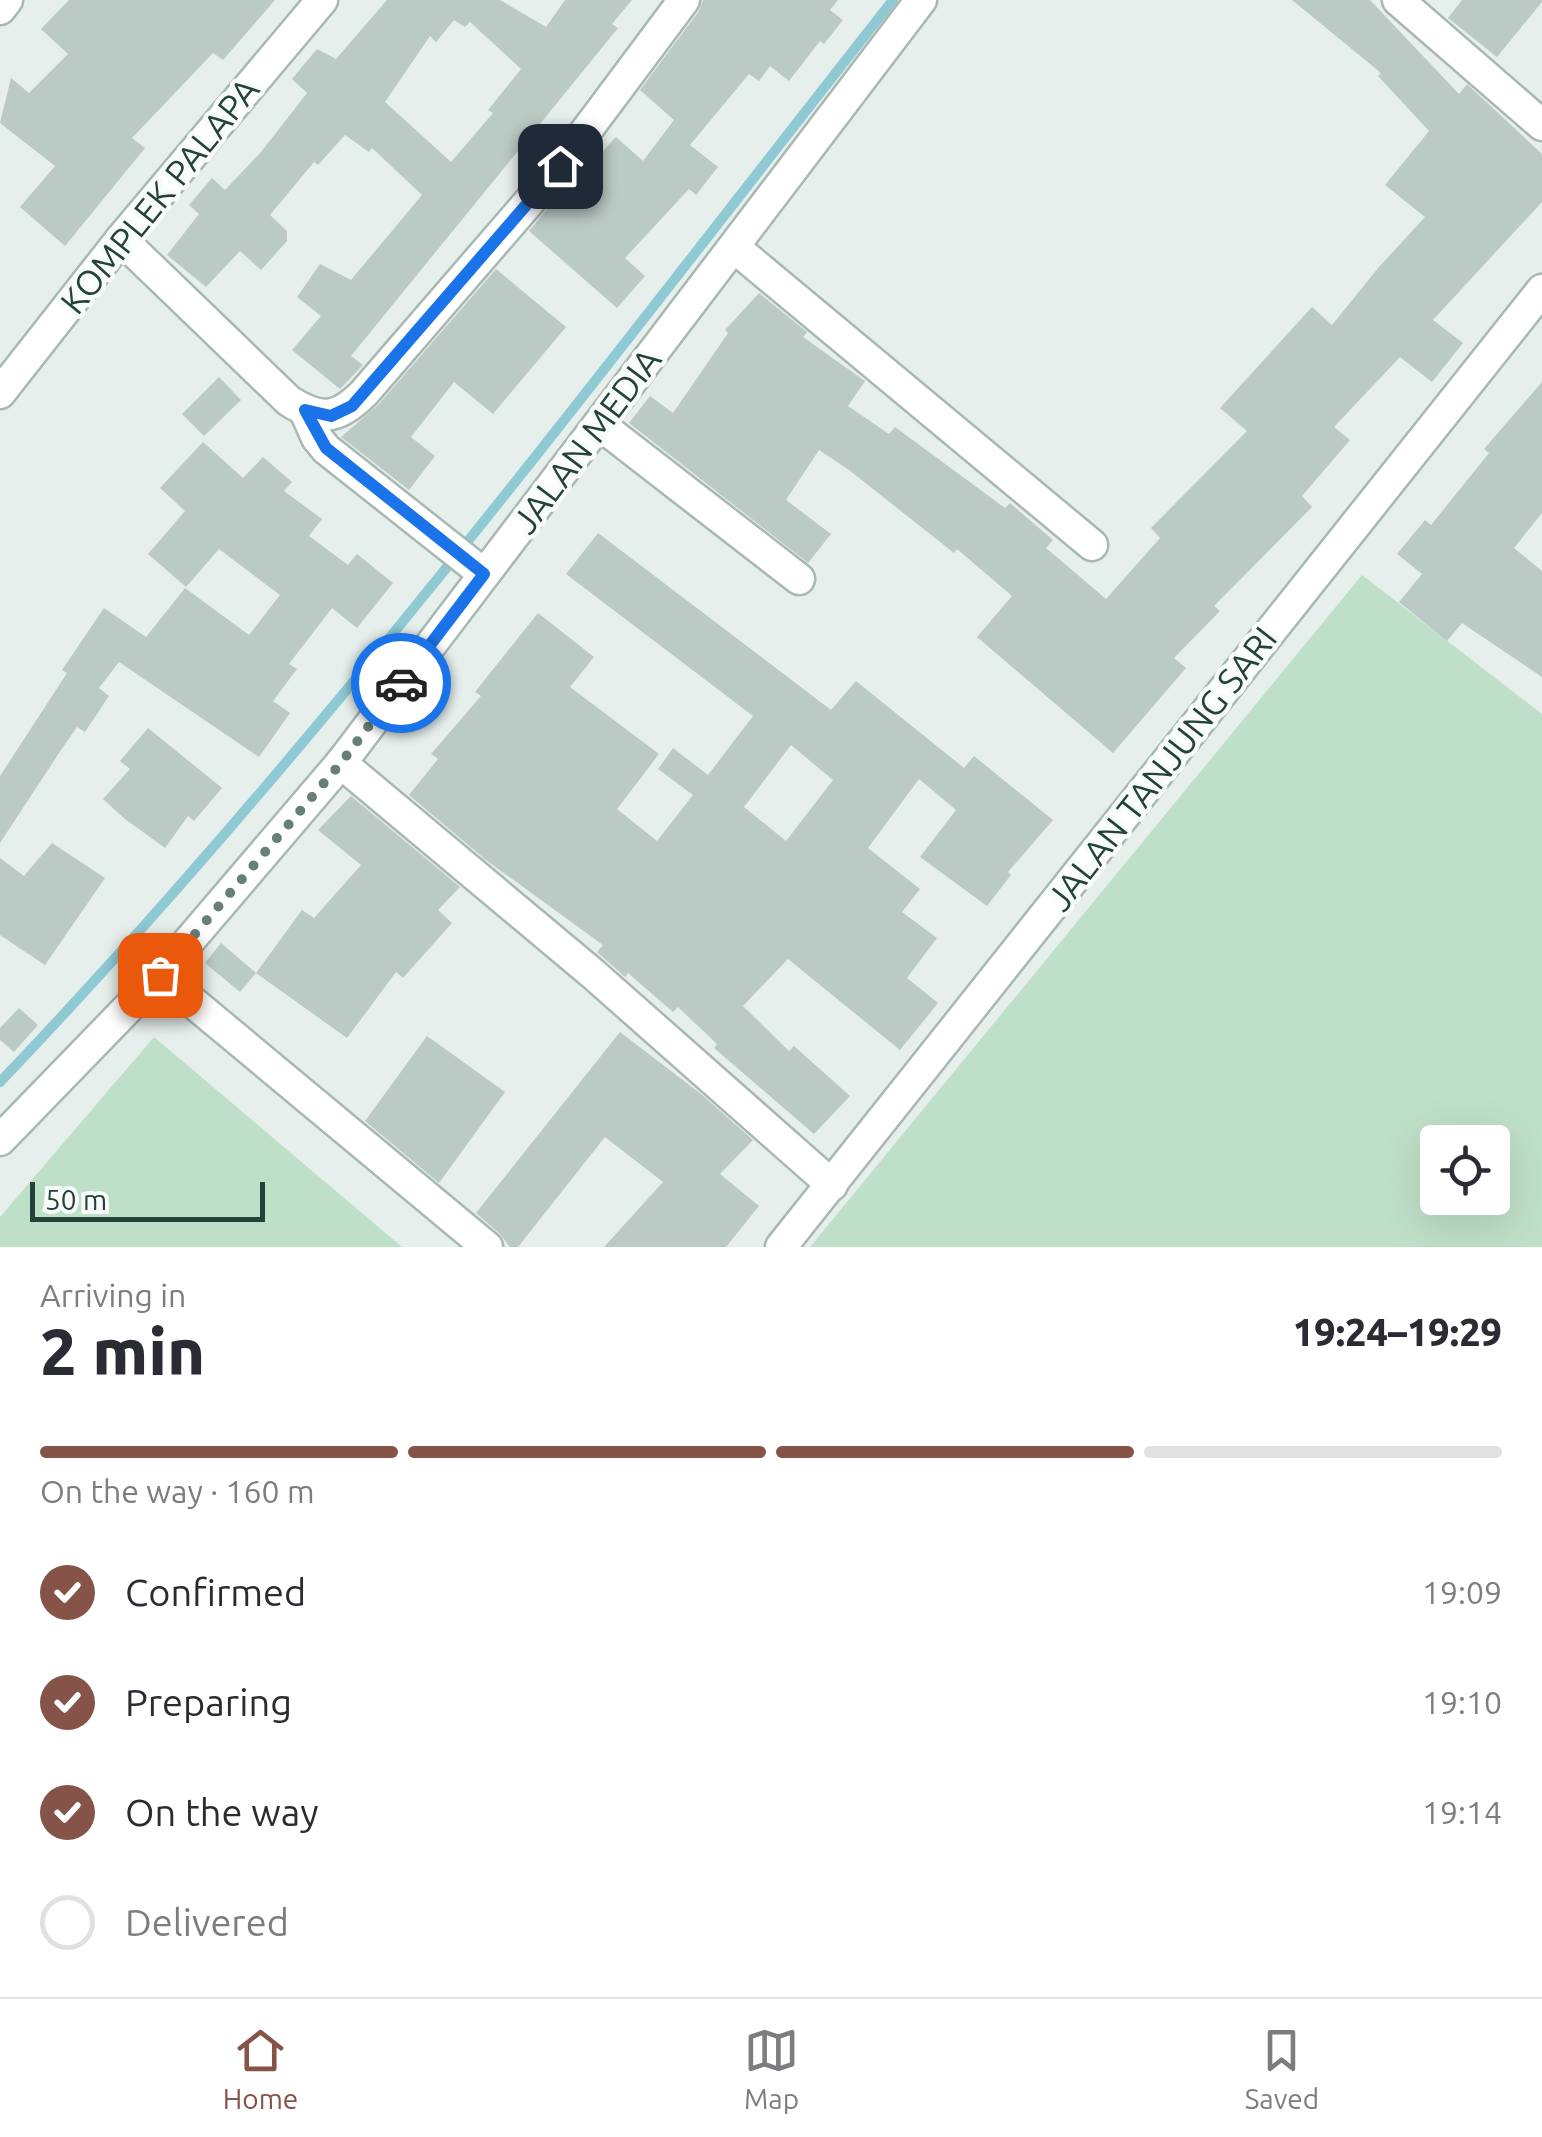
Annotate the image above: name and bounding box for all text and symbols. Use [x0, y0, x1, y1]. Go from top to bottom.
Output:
street label: KOMPLEK PALAPA [52, 69, 267, 321]
pin [518, 124, 603, 209]
icon: home [533, 139, 588, 194]
street label: JALAN MEDIA [504, 340, 669, 541]
street label: JALAN TANJUNG SARI [1038, 619, 1284, 918]
courier [351, 633, 451, 733]
icon: car [374, 656, 429, 711]
pin [118, 933, 203, 1018]
icon: bag [133, 948, 188, 1003]
map controls [1420, 1125, 1510, 1215]
button: locate [1420, 1125, 1510, 1215]
scale bar [30, 1177, 265, 1222]
text: 50 m [45, 1184, 107, 1215]
text: Arriving in [40, 1277, 186, 1313]
text: 19:24–19:29 [1293, 1311, 1502, 1353]
text: 2 min [40, 1314, 205, 1387]
text: On the way · 160 m [40, 1473, 315, 1509]
icon: check [40, 1565, 95, 1620]
text: Confirmed [125, 1571, 306, 1613]
text: 19:09 [1422, 1574, 1502, 1610]
icon: check [40, 1675, 95, 1730]
text: Preparing [125, 1681, 292, 1723]
text: 19:10 [1422, 1684, 1502, 1720]
icon: check [40, 1785, 95, 1840]
text: On the way [125, 1791, 318, 1833]
text: 19:14 [1422, 1794, 1502, 1830]
text: Delivered [125, 1901, 289, 1943]
tab: Home [223, 2023, 298, 2114]
tab: Map [744, 2023, 799, 2114]
tab: Saved [1245, 2023, 1319, 2114]

